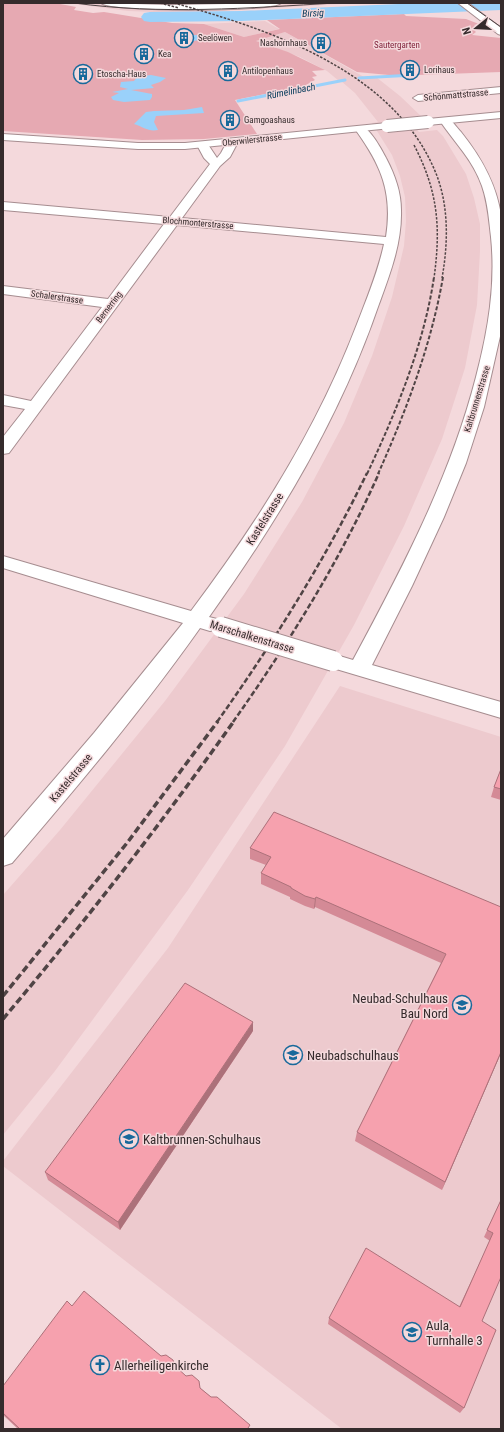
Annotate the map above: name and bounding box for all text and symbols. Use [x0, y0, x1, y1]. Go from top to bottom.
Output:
water label: Birsig [302, 7, 324, 19]
north arrow [456, 8, 496, 48]
text: N [460, 25, 474, 36]
building icon: Seelöwen [173, 27, 195, 49]
building icon: Nashornhaus [310, 32, 332, 54]
place label: Seelöwen [198, 33, 232, 43]
place label: Nashornhaus [260, 38, 307, 48]
park label: Sautergarten [374, 40, 420, 50]
building icon: Kea [133, 43, 155, 65]
place label: Kea [158, 49, 171, 59]
building icon: Lorihaus [399, 59, 421, 81]
building icon: Antilopenhaus [217, 60, 239, 82]
building icon: Etoscha-Haus [72, 63, 94, 85]
place label: Lorihaus [424, 65, 455, 75]
place label: Antilopenhaus [242, 66, 293, 76]
place label: Etoscha-Haus [97, 69, 146, 79]
water label: Rümelinbach [266, 81, 317, 101]
street label: Schönmattstrasse [423, 87, 489, 103]
building icon: Gamgoashaus [219, 109, 241, 131]
place label: Gamgoashaus [244, 115, 295, 125]
street label: Oberwilerstrasse [222, 132, 282, 148]
street label: Blochmonterstrasse [162, 215, 234, 231]
street label: Schalerstrasse [30, 288, 84, 306]
street label: Bernerring [94, 289, 124, 325]
street label: Kaltbrunnenstrasse [462, 365, 492, 433]
street label: Kastelstrasse [244, 490, 286, 548]
street label: Marschalkenstrasse [208, 618, 296, 656]
street label: Kastelstrasse [47, 751, 95, 805]
place label: Neubad-Schulhaus Bau Nord [352, 991, 448, 1021]
school or university icon: Neubad-Schulhaus Bau Nord [451, 994, 473, 1016]
school or university icon: Neubadschulhaus [282, 1044, 304, 1066]
place label: Neubadschulhaus [307, 1048, 399, 1063]
school or university icon: Kaltbrunnen-Schulhaus [118, 1128, 140, 1150]
place label: Kaltbrunnen-Schulhaus [143, 1132, 261, 1147]
place label: Aula, Turnhalle 3 [426, 1318, 483, 1348]
school or university icon: Aula, Turnhalle 3 [401, 1321, 423, 1343]
church icon: Allerheiligenkirche [89, 1354, 111, 1376]
place label: Allerheiligenkirche [114, 1358, 209, 1373]

